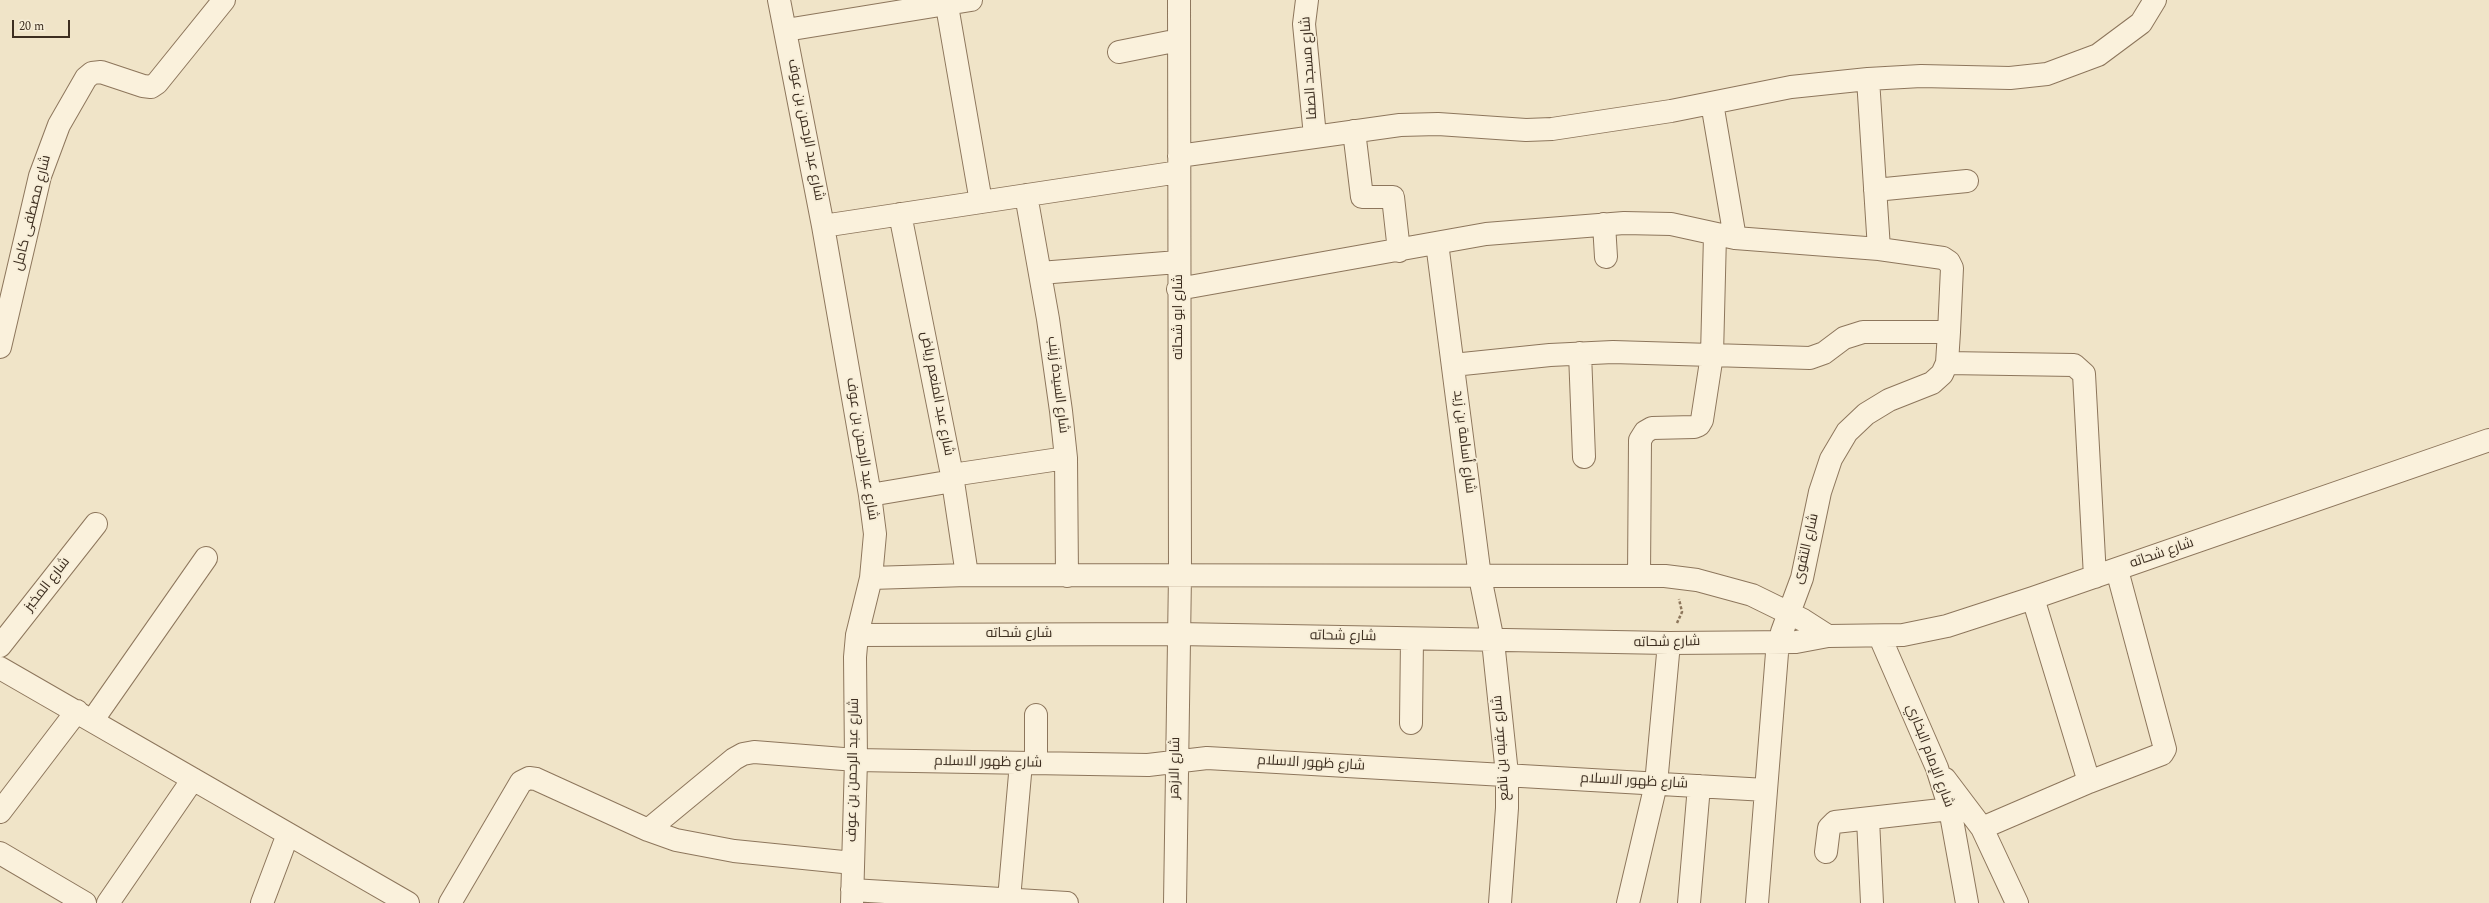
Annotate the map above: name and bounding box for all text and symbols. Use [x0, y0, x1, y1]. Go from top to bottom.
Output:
scale bar [14, 12, 72, 38]
street label: شارع مسجد الصفا [1298, 16, 1322, 120]
text: 20 m [19, 17, 44, 36]
street label: شارع عبد الرحمن بن عوف [783, 58, 827, 202]
street label: شارع مصطفى كامل [11, 153, 55, 273]
street label: شارع ابو شحاته [1171, 274, 1187, 360]
street label: شارع عبد المنعم رياض [916, 330, 956, 458]
street label: شارع السيدة زينب [1043, 336, 1071, 434]
street label: شارع عبد الرحمن بن عوف [841, 376, 881, 522]
street label: شارع أسامة بن زيد [1448, 389, 1478, 495]
street label: شارع التقوى [1791, 512, 1823, 586]
street label: شارع شحاته [2128, 535, 2196, 573]
street label: شارع المخبز [22, 554, 74, 616]
street label: شارع شحاته [986, 626, 1052, 642]
street label: شارع شحاته [1310, 628, 1376, 646]
street label: شارع شحاته [1634, 634, 1700, 652]
street label: شارع عقبه بن نافع [1490, 695, 1514, 801]
street label: شارع عبد الرحمن بن عوف [844, 698, 864, 842]
street label: شارع الإمام البخاري [1902, 702, 1956, 810]
street label: شارع الازهر [1167, 737, 1185, 799]
street label: شارع ظهور الاسلام [1257, 753, 1365, 775]
street label: شارع ظهور الاسلام [934, 754, 1042, 772]
street label: شارع ظهور الاسلام [1580, 771, 1688, 793]

